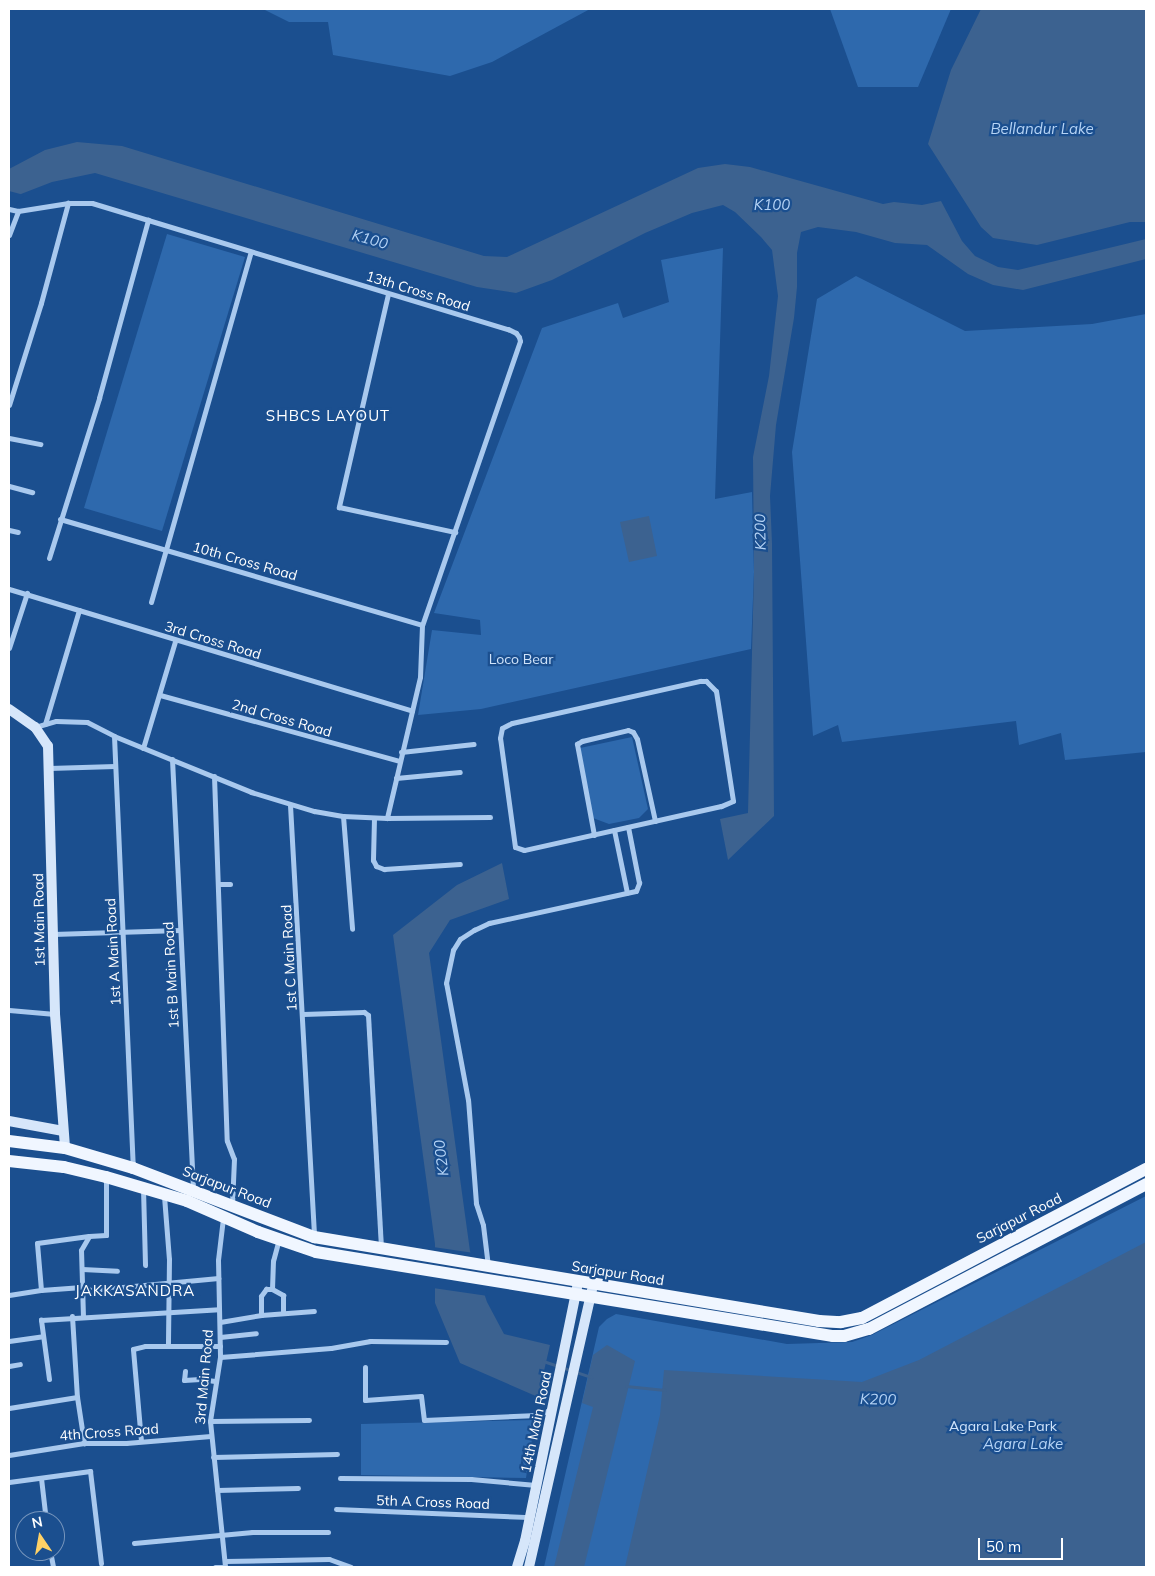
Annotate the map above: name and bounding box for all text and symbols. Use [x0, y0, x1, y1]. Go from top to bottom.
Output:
water label: Bellandur Lake [990, 120, 1094, 138]
water label: K100 [754, 196, 790, 214]
water label: K100 [350, 225, 390, 253]
street label: 13th Cross Road [364, 267, 472, 315]
district label: SHBCS LAYOUT [264, 407, 392, 425]
water label: K200 [751, 514, 769, 550]
street label: 10th Cross Road [191, 538, 299, 584]
street label: 3rd Cross Road [163, 617, 263, 663]
park label: Loco Bear [489, 651, 553, 667]
street label: 2nd Cross Road [230, 696, 334, 740]
street label: 1st Main Road [30, 873, 48, 967]
street label: 1st A Main Road [102, 898, 124, 1006]
street label: 1st C Main Road [278, 904, 300, 1012]
street label: 1st B Main Road [160, 921, 182, 1029]
water label: K200 [430, 1139, 452, 1177]
street label: Sarjapur Road [180, 1162, 274, 1212]
street label: Sarjapur Road [974, 1189, 1064, 1247]
street label: Sarjapur Road [571, 1257, 665, 1289]
district label: JAKKASANDRA [73, 1282, 197, 1300]
street label: 3rd Main Road [191, 1329, 217, 1425]
street label: 14th Main Road [517, 1370, 555, 1474]
water label: K200 [860, 1390, 896, 1408]
park label: Agara Lake Park [949, 1418, 1057, 1434]
street label: 4th Cross Road [59, 1420, 159, 1444]
water label: Agara Lake [983, 1435, 1063, 1453]
street label: 5th A Cross Road [376, 1492, 490, 1512]
north arrow [15, 1511, 65, 1561]
text: N [30, 1512, 44, 1532]
scale bar [980, 1528, 1065, 1560]
text: 50 m [986, 1537, 1021, 1556]

